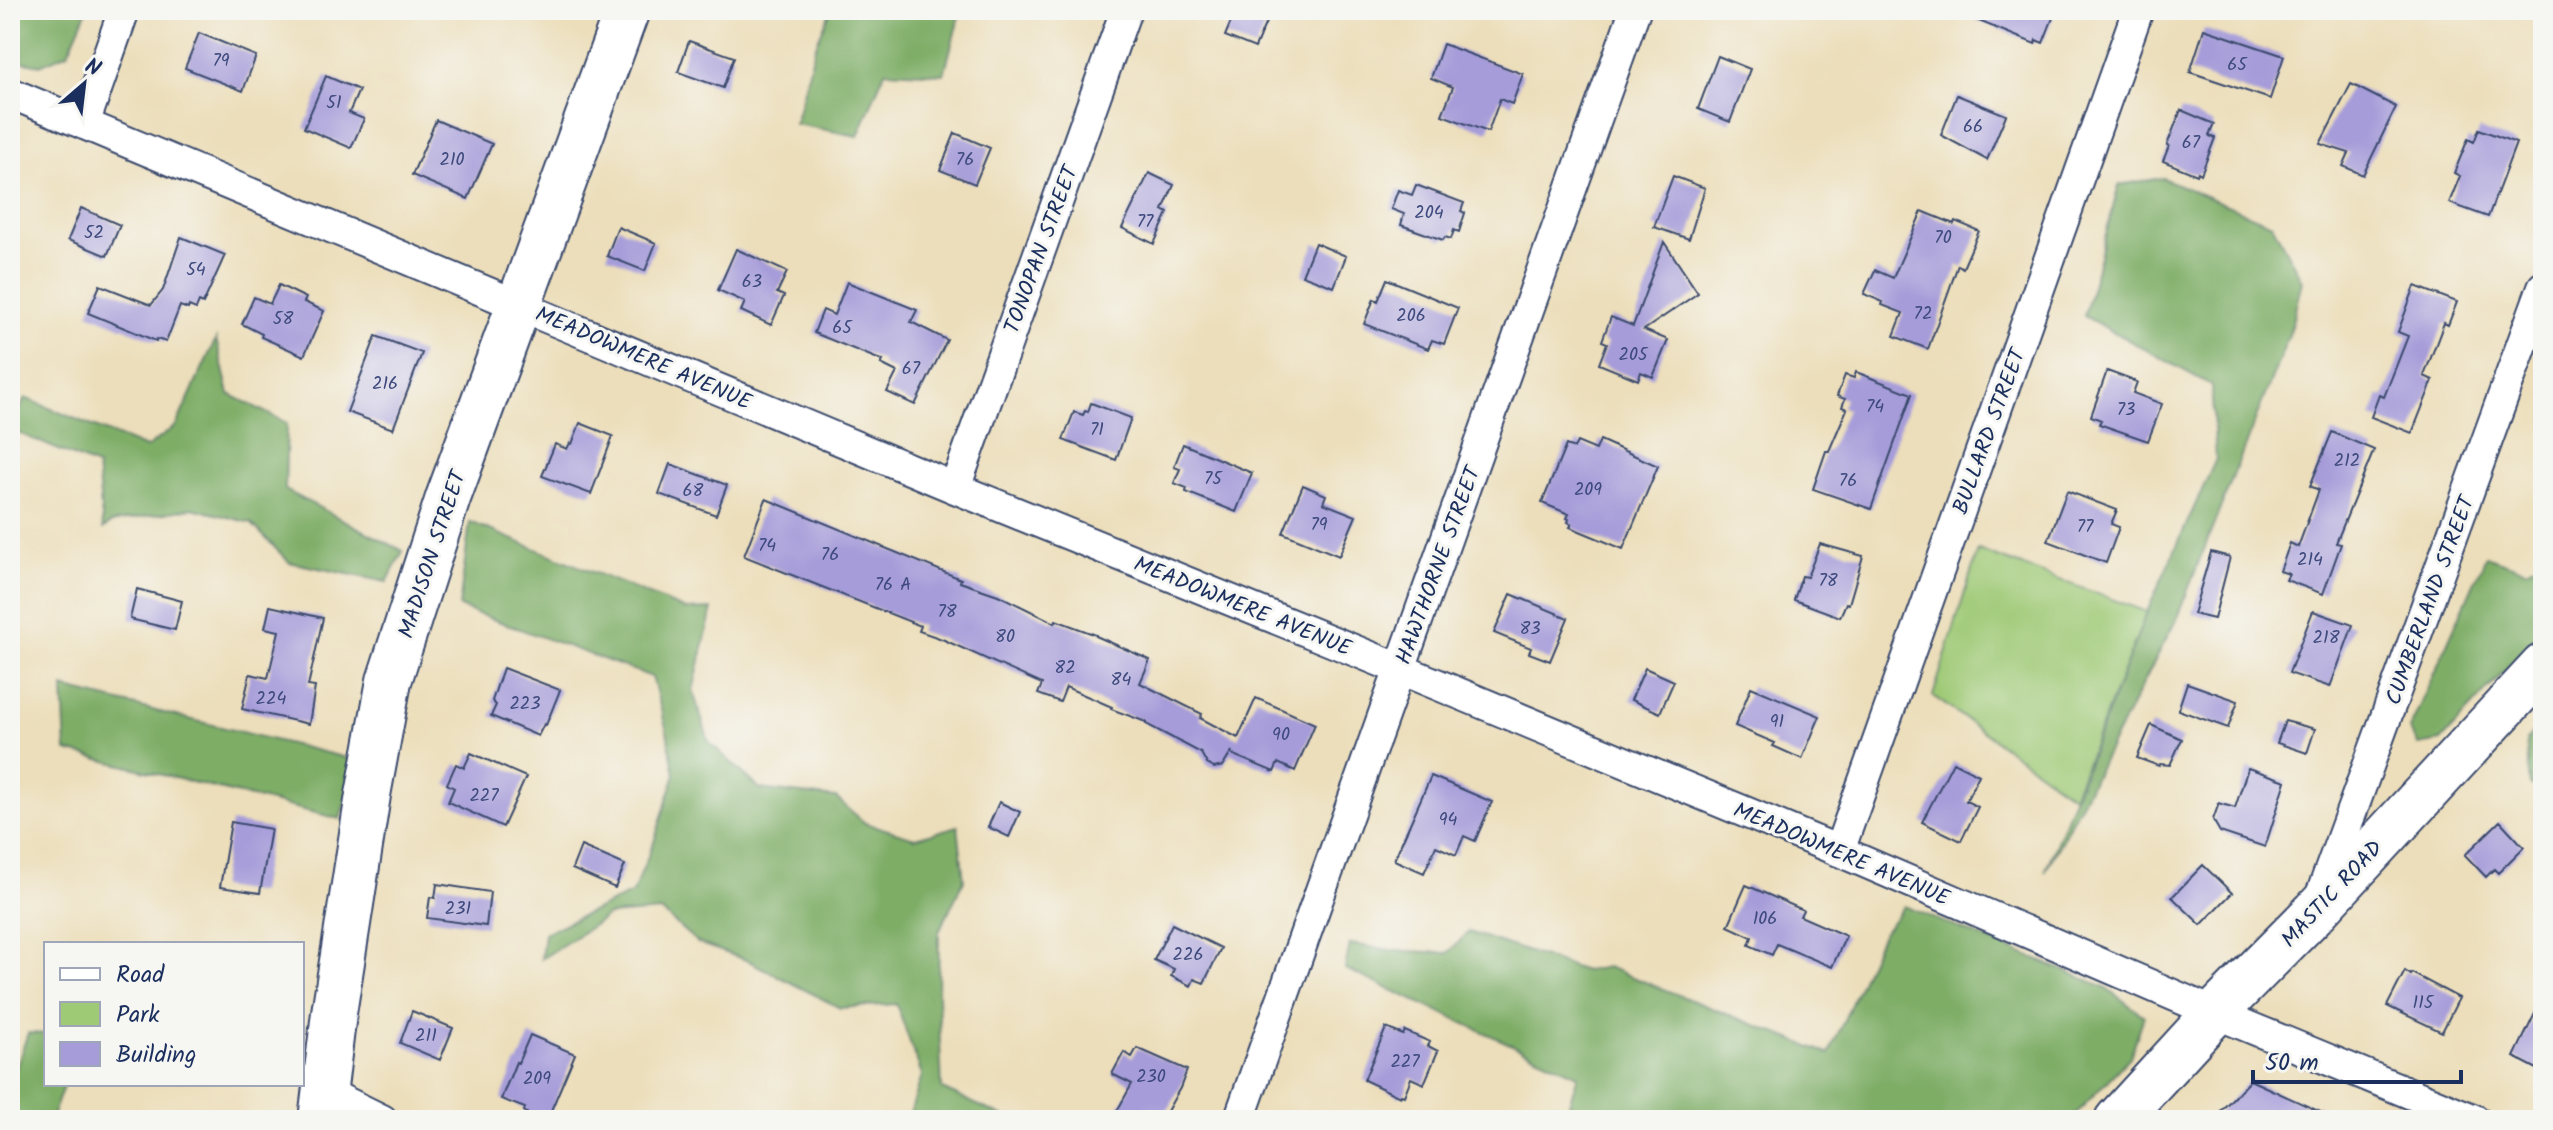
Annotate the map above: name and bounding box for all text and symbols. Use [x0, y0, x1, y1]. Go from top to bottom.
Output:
north arrow [44, 44, 124, 124]
house number: 79 [212, 47, 230, 76]
text: N [78, 50, 107, 87]
house number: 65 [2227, 51, 2248, 80]
house number: 51 [326, 89, 342, 118]
house number: 66 [1963, 113, 1983, 142]
house number: 67 [2182, 129, 2201, 158]
house number: 210 [439, 146, 465, 175]
house number: 76 [956, 146, 974, 175]
street label: TONOPAN STREET [996, 159, 1090, 339]
house number: 204 [1414, 199, 1444, 228]
house number: 77 [1137, 208, 1154, 237]
house number: 52 [84, 219, 104, 248]
house number: 70 [1934, 224, 1952, 253]
house number: 54 [186, 256, 206, 285]
house number: 63 [742, 268, 762, 297]
street label: MEADOWMERE AVENUE [529, 298, 758, 421]
house number: 72 [1914, 300, 1932, 329]
house number: 206 [1396, 302, 1426, 331]
house number: 58 [273, 305, 293, 334]
house number: 65 [832, 314, 853, 343]
house number: 205 [1618, 341, 1649, 370]
street label: BULLARD STREET [1944, 342, 2037, 520]
house number: 67 [902, 355, 921, 384]
house number: 216 [372, 370, 398, 399]
house number: 74 [1866, 393, 1884, 422]
house number: 73 [2117, 396, 2135, 425]
house number: 71 [1090, 416, 1104, 445]
house number: 212 [2334, 447, 2360, 476]
street label: HAWTHORNE STREET [1387, 460, 1492, 670]
street label: MADISON STREET [390, 464, 478, 643]
house number: 75 [1204, 465, 1223, 494]
house number: 76 [1839, 467, 1857, 496]
house number: 209 [1574, 476, 1602, 505]
house number: 68 [683, 477, 704, 506]
street label: CUMBERLAND STREET [2377, 489, 2486, 710]
house number: 79 [1310, 511, 1328, 540]
house number: 77 [2077, 513, 2094, 542]
house number: 74 [758, 532, 776, 561]
house number: 76 [821, 541, 839, 570]
house number: 214 [2297, 546, 2323, 575]
street label: MEADOWMERE AVENUE [1128, 548, 1357, 667]
house number: 78 [1818, 567, 1838, 596]
house number: 76 A [875, 571, 911, 600]
house number: 78 [937, 598, 957, 627]
house number: 83 [1519, 615, 1541, 644]
house number: 80 [995, 623, 1015, 652]
house number: 218 [2313, 624, 2340, 653]
house number: 82 [1054, 654, 1076, 683]
house number: 84 [1111, 666, 1131, 695]
house number: 224 [256, 685, 286, 714]
house number: 223 [509, 690, 541, 719]
house number: 91 [1770, 708, 1784, 737]
house number: 90 [1272, 721, 1290, 750]
house number: 227 [469, 782, 499, 811]
street label: MEADOWMERE AVENUE [1727, 794, 1956, 917]
house number: 94 [1439, 806, 1457, 835]
street label: MASTIC ROAD [2273, 833, 2392, 957]
house number: 231 [445, 895, 471, 924]
house number: 106 [1753, 905, 1777, 934]
house number: 226 [1173, 941, 1203, 970]
legend [44, 942, 304, 1086]
text: Road [116, 956, 165, 995]
house number: 115 [2413, 989, 2435, 1018]
text: Park [116, 996, 160, 1035]
house number: 211 [415, 1022, 437, 1051]
scale bar [2253, 1034, 2461, 1084]
text: Building [116, 1036, 196, 1075]
text: 50 m [2265, 1044, 2319, 1083]
house number: 227 [1390, 1048, 1420, 1077]
house number: 230 [1136, 1063, 1166, 1092]
house number: 209 [523, 1065, 551, 1094]

